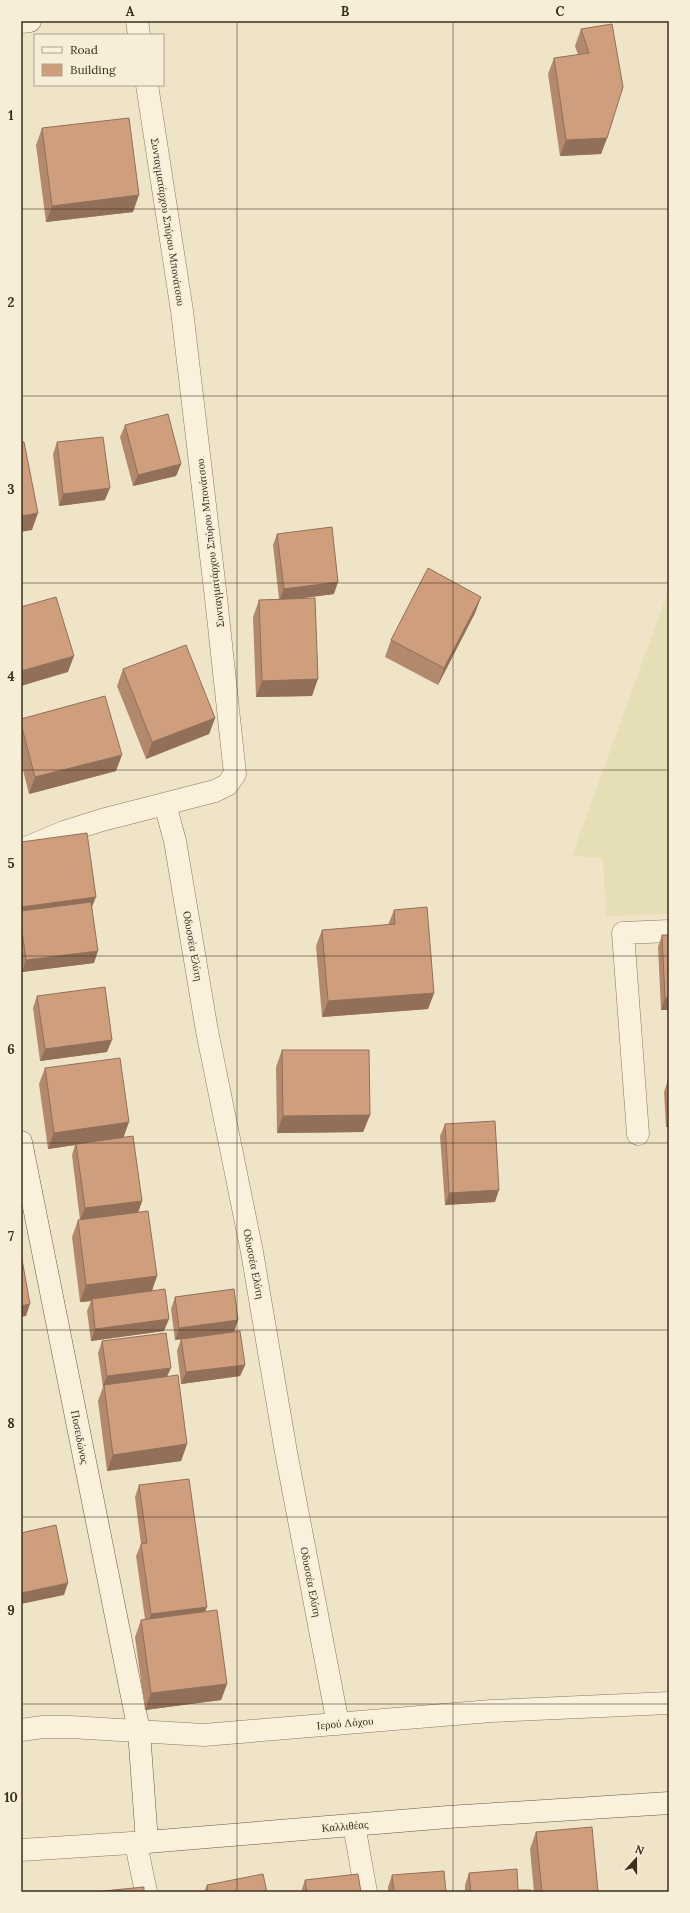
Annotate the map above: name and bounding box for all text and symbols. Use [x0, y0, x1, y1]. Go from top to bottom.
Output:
text: A [126, 3, 135, 20]
text: B [341, 3, 350, 20]
text: C [556, 3, 565, 20]
legend [34, 34, 164, 86]
text: Road [70, 42, 98, 57]
text: Building [70, 62, 116, 77]
text: 1 [8, 107, 14, 124]
street label: Συνταγματάρχου Σπύρου Μπονάτσου [148, 137, 188, 307]
text: 2 [8, 294, 15, 311]
street label: Συνταγματάρχου Σπύρου Μπονάτσου [193, 457, 227, 628]
text: 3 [7, 481, 15, 498]
text: 4 [7, 668, 15, 685]
text: 5 [7, 855, 15, 872]
street label: Οδυσσέα Ελύτη [180, 910, 206, 983]
text: 6 [7, 1041, 15, 1058]
text: 7 [8, 1228, 14, 1245]
street label: Οδυσσέα Ελύτη [240, 1228, 268, 1301]
street label: Ποσειδώνος [68, 1409, 92, 1466]
text: 8 [7, 1415, 15, 1432]
street label: Οδυσσέα Ελύτη [297, 1546, 325, 1619]
text: 9 [7, 1602, 15, 1619]
street label: Ιερού Λόχου [316, 1714, 374, 1732]
text: 10 [4, 1789, 18, 1806]
street label: Καλλιθέας [321, 1817, 370, 1835]
north arrow [616, 1839, 656, 1879]
text: N [633, 1842, 647, 1858]

